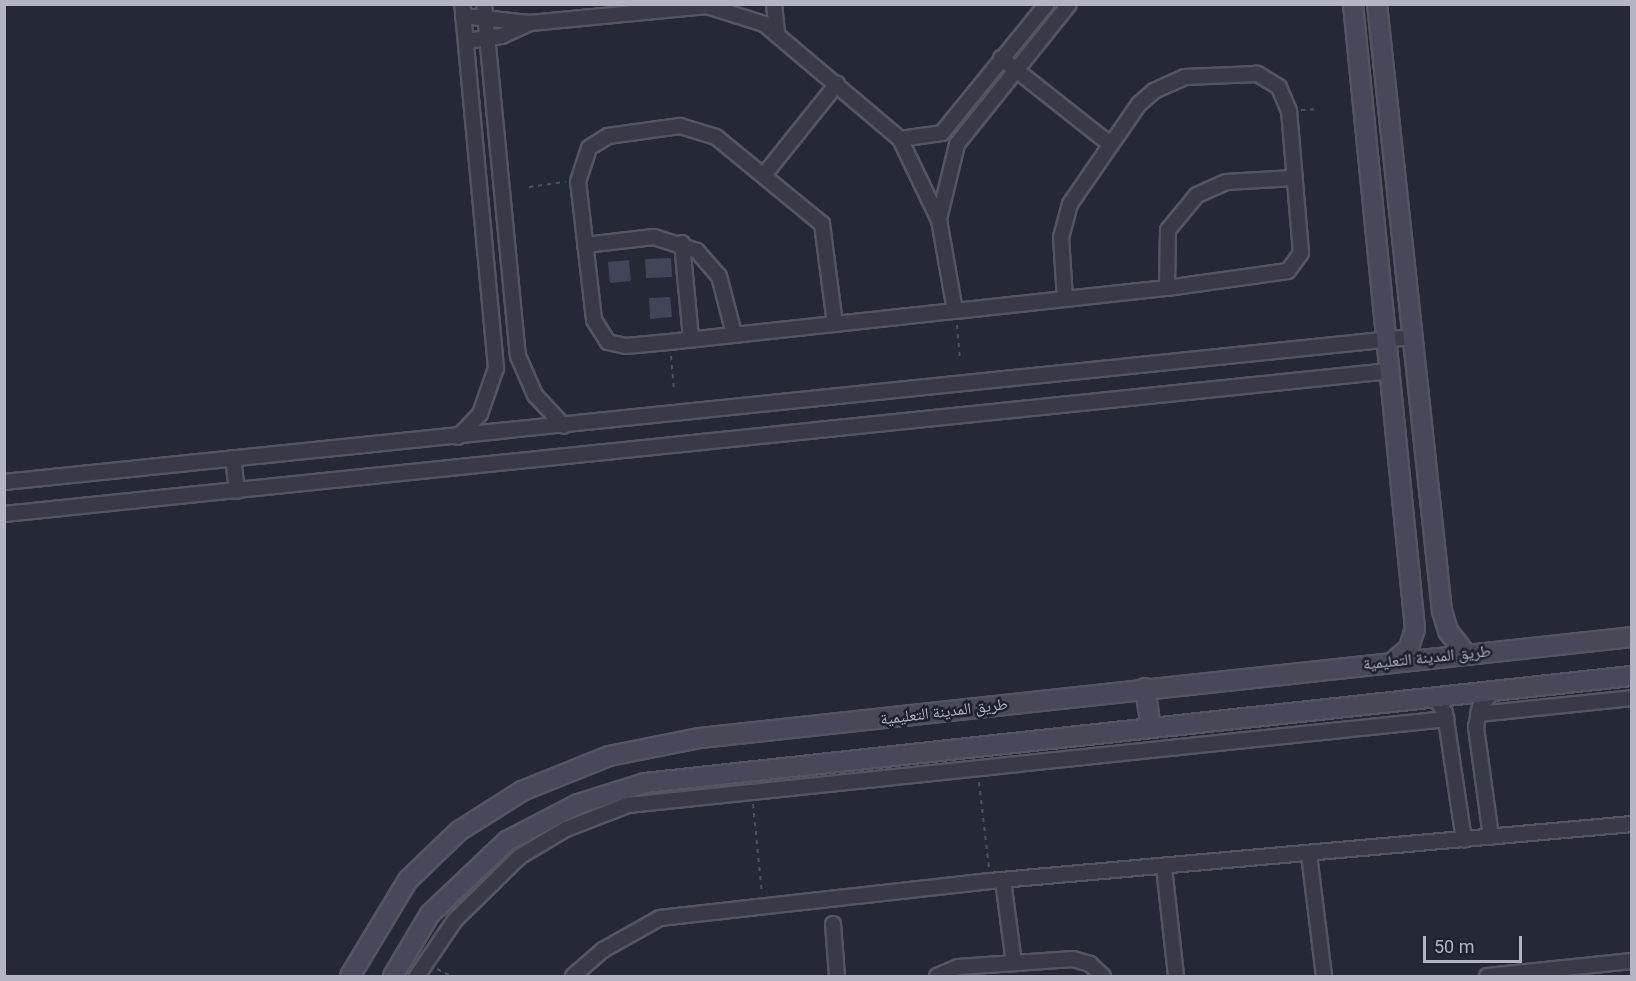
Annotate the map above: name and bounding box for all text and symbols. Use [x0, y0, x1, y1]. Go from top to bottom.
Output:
street label: طريق المدينة التعليمية [1362, 642, 1492, 674]
street label: طريق المدينة التعليمية [879, 695, 1009, 729]
scale bar [1426, 924, 1525, 962]
text: 50 m [1434, 936, 1474, 957]

